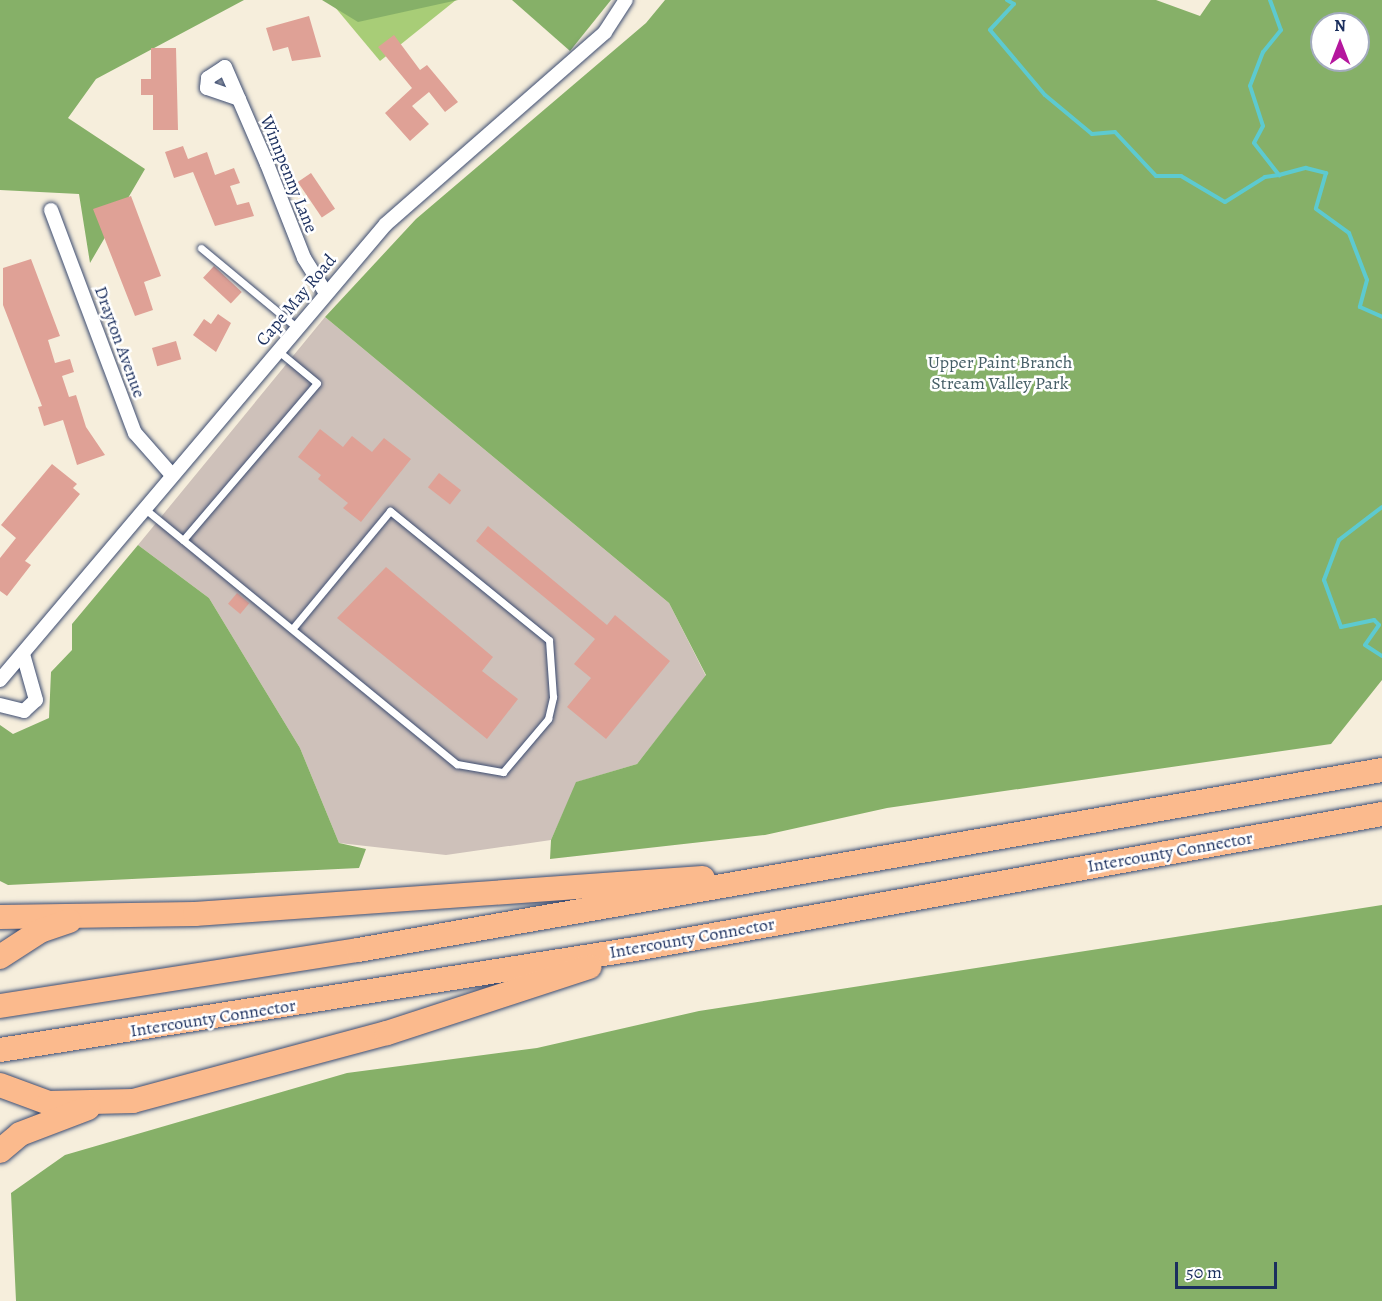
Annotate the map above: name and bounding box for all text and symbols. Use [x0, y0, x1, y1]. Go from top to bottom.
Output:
north arrow [1310, 12, 1370, 72]
text: N [1334, 15, 1346, 37]
street label: Winnpenny Lane [256, 112, 322, 236]
street label: Cape May Road [251, 250, 341, 350]
street label: Drayton Avenue [90, 283, 150, 401]
park label: Upper Paint Branch Stream Valley Park [928, 352, 1072, 394]
street label: Intercounty Connector [1086, 827, 1254, 877]
street label: Intercounty Connector [608, 913, 776, 963]
street label: Intercounty Connector [129, 994, 297, 1042]
scale bar [1178, 1250, 1280, 1288]
text: 50 m [1186, 1260, 1222, 1284]

